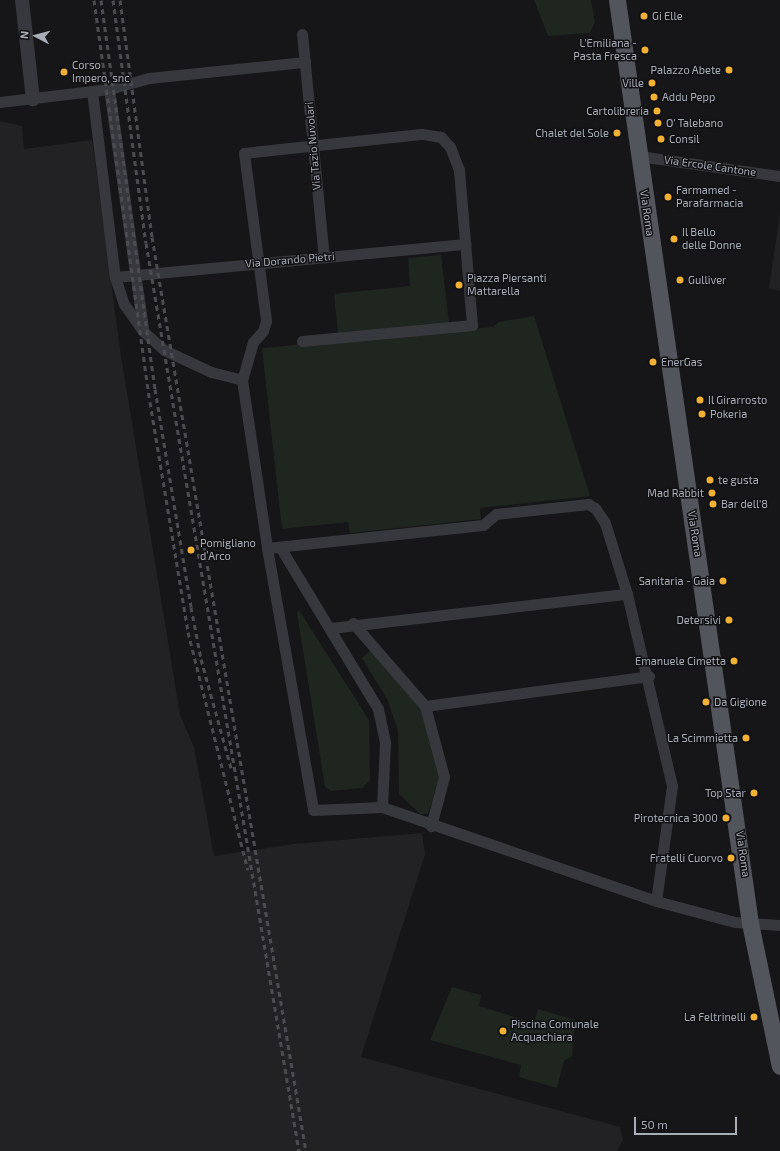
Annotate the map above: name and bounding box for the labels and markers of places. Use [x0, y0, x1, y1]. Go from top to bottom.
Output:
place label: Gi Elle [652, 9, 683, 23]
marker: Gi Elle [639, 11, 649, 21]
place label: L'Emiliana - Pasta Fresca [573, 37, 637, 63]
marker: L'Emiliana - Pasta Fresca [640, 45, 650, 55]
place label: Corso Impero, snc [72, 59, 130, 85]
place label: Palazzo Abete [650, 63, 721, 77]
marker: Palazzo Abete [724, 65, 734, 75]
marker: Corso Impero, snc [59, 67, 69, 77]
place label: Ville [622, 76, 644, 90]
marker: Ville [647, 78, 657, 88]
place label: Addu Pepp [662, 90, 715, 104]
marker: Addu Pepp [649, 92, 659, 102]
place label: Cartolibreria [586, 104, 649, 118]
marker: Cartolibreria [652, 106, 662, 116]
place label: O' Talebano [666, 116, 724, 130]
marker: O' Talebano [653, 118, 663, 128]
place label: Chalet del Sole [535, 126, 609, 140]
marker: Chalet del Sole [612, 128, 622, 138]
place label: Consil [669, 132, 699, 146]
marker: Consil [656, 134, 666, 144]
place label: Farmamed - Parafarmacia [676, 184, 743, 210]
marker: Farmamed - Parafarmacia [663, 192, 673, 202]
place label: Il Bello delle Donne [682, 226, 741, 252]
marker: Il Bello delle Donne [669, 234, 679, 244]
place label: Piazza Piersanti Mattarella [467, 272, 546, 298]
place label: Gulliver [688, 273, 727, 287]
marker: Gulliver [675, 275, 685, 285]
marker: Piazza Piersanti Mattarella [454, 280, 464, 290]
place label: EnerGas [661, 355, 702, 369]
marker: EnerGas [648, 357, 658, 367]
place label: Il Girarrosto [708, 393, 768, 407]
marker: Il Girarrosto [695, 395, 705, 405]
place label: Pokeria [710, 407, 747, 421]
marker: Pokeria [697, 409, 707, 419]
place label: te gusta [718, 473, 759, 487]
marker: te gusta [705, 475, 715, 485]
place label: Mad Rabbit [647, 486, 704, 500]
marker: Mad Rabbit [707, 488, 717, 498]
place label: Bar dell'8 [721, 497, 768, 511]
marker: Bar dell'8 [708, 499, 718, 509]
place label: Pomigliano d’Arco [200, 537, 256, 563]
marker: Pomigliano d’Arco [185, 544, 197, 556]
place label: Sanitaria - Gaia [639, 574, 715, 588]
marker: Sanitaria - Gaia [718, 576, 728, 586]
place label: Detersivi [676, 613, 721, 627]
marker: Detersivi [724, 615, 734, 625]
place label: Emanuele Cimetta [635, 654, 726, 668]
marker: Emanuele Cimetta [729, 656, 739, 666]
place label: Da Gigione [714, 695, 767, 709]
marker: Da Gigione [701, 697, 711, 707]
place label: La Scimmietta [667, 731, 738, 745]
marker: La Scimmietta [741, 733, 751, 743]
place label: Top Star [705, 786, 746, 800]
marker: Top Star [749, 788, 759, 798]
place label: Pirotecnica 3000 [634, 811, 718, 825]
marker: Pirotecnica 3000 [721, 813, 731, 823]
place label: Fratelli Cuorvo [650, 851, 723, 865]
marker: Fratelli Cuorvo [726, 853, 736, 863]
place label: La Feltrinelli [684, 1010, 746, 1024]
marker: La Feltrinelli [749, 1012, 759, 1022]
place label: Piscina Comunale Acquachiara [511, 1018, 599, 1044]
marker: Piscina Comunale Acquachiara [498, 1026, 508, 1036]

